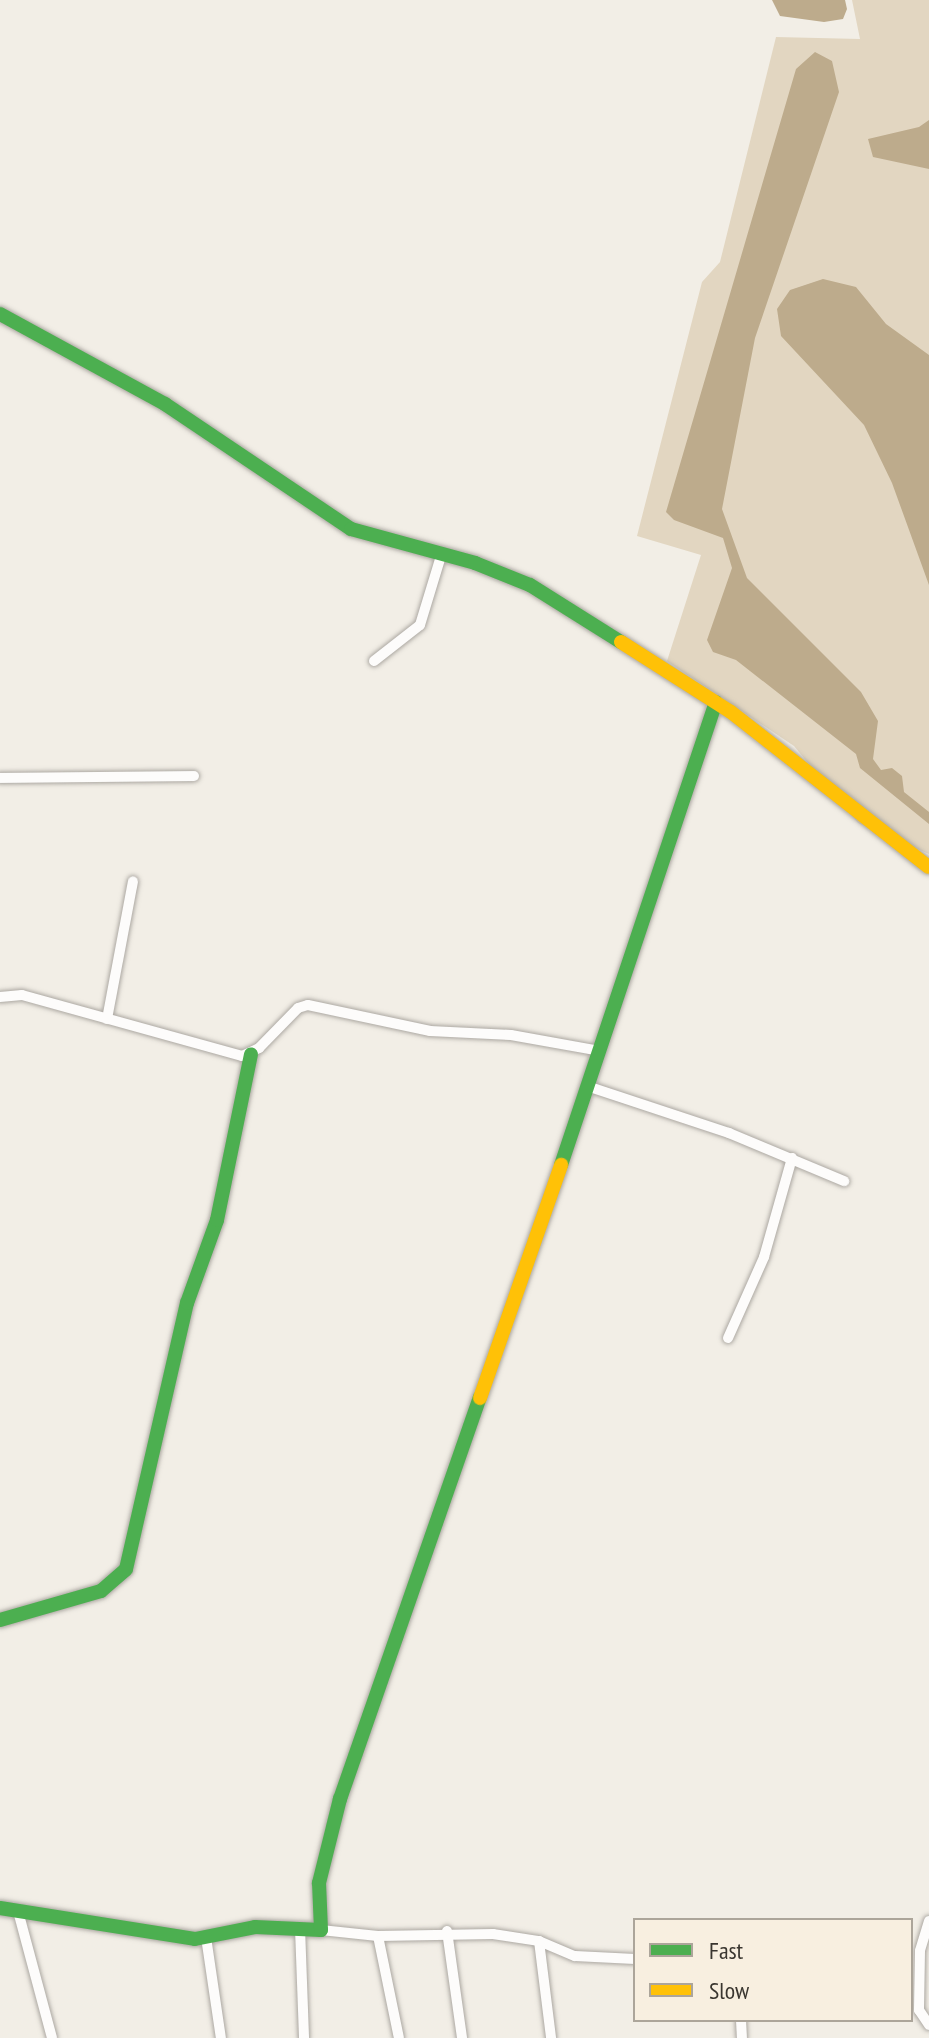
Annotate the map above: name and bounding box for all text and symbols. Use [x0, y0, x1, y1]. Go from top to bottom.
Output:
legend [633, 1918, 913, 2022]
text: Fast [709, 1935, 743, 1966]
text: Slow [709, 1975, 749, 2006]

